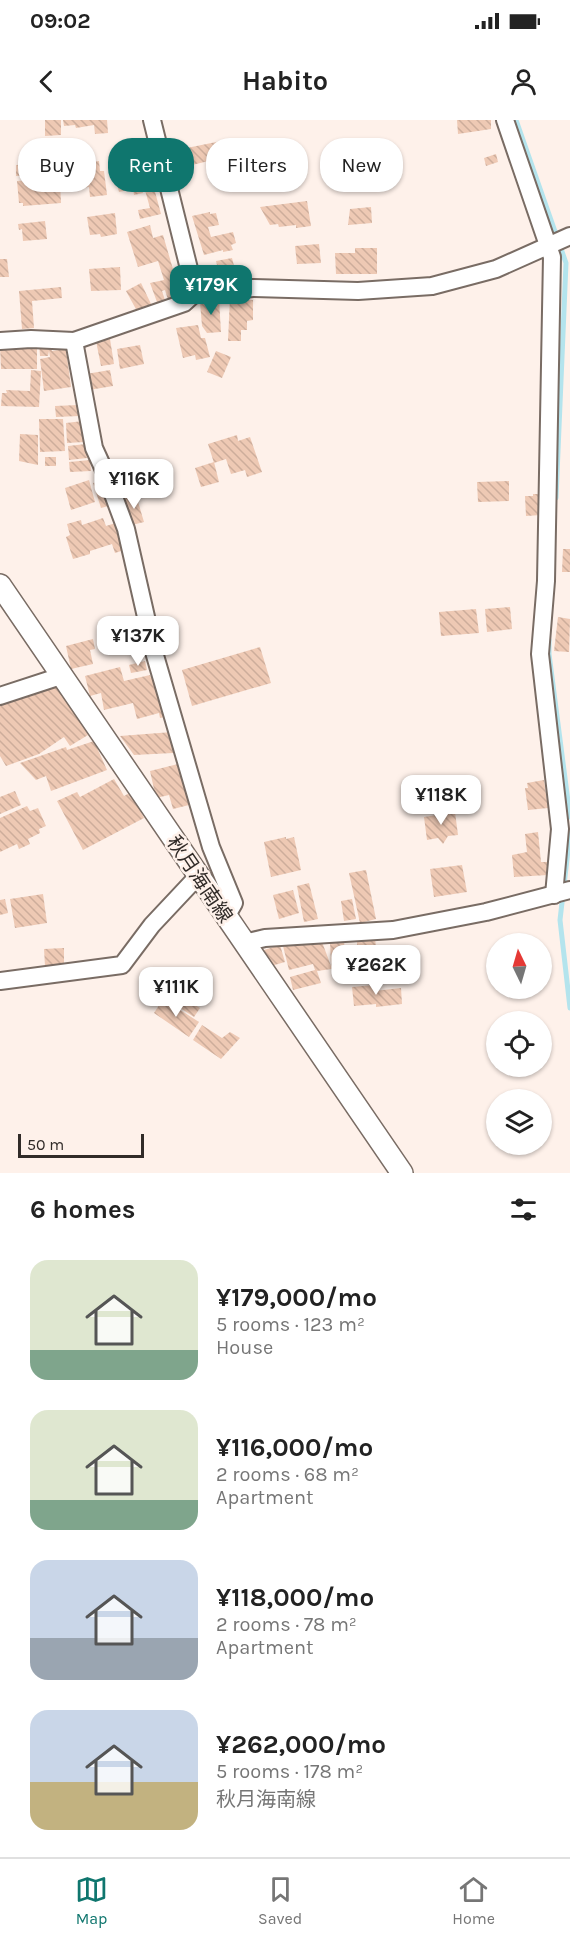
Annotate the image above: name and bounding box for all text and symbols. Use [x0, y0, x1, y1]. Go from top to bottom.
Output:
text: 09:02 [30, 8, 91, 34]
icon: back [30, 65, 63, 98]
text: Habito [242, 65, 328, 97]
icon: person [507, 65, 540, 98]
chip: Buy [18, 138, 96, 192]
chip: Rent [108, 138, 194, 192]
chip: Filters [206, 138, 308, 192]
chip: New [320, 138, 403, 192]
pin: ¥179K [169, 265, 253, 316]
text: ¥179K [184, 273, 238, 296]
pin: ¥116K [92, 459, 176, 510]
text: ¥116K [108, 467, 160, 490]
pin: ¥137K [96, 616, 180, 667]
text: ¥137K [111, 624, 165, 647]
pin: ¥118K [399, 775, 483, 826]
text: ¥118K [415, 783, 467, 806]
street label: 秋月海南線 [162, 831, 237, 927]
north arrow [486, 933, 552, 999]
map controls [486, 933, 552, 1155]
pin: ¥262K [334, 945, 418, 996]
text: ¥262K [345, 953, 407, 976]
pin: ¥111K [134, 967, 218, 1018]
text: ¥111K [153, 975, 199, 998]
button: locate [486, 1011, 552, 1077]
button: layers [486, 1089, 552, 1155]
scale bar [18, 1131, 144, 1158]
text: 50 m [27, 1135, 64, 1154]
icon: filters [507, 1193, 540, 1226]
text: 6 homes [30, 1194, 135, 1225]
text: ¥179,000/mo [216, 1282, 377, 1313]
icon: home [78, 1284, 150, 1356]
text: 5 rooms · 123 m² [216, 1313, 365, 1336]
text: House [216, 1336, 273, 1359]
text: ¥116,000/mo [216, 1432, 373, 1463]
icon: home [78, 1434, 150, 1506]
text: 2 rooms · 68 m² [216, 1463, 359, 1486]
text: Apartment [216, 1486, 314, 1509]
text: ¥118,000/mo [216, 1582, 374, 1613]
icon: home [78, 1584, 150, 1656]
text: 2 rooms · 78 m² [216, 1613, 357, 1636]
text: Apartment [216, 1636, 314, 1659]
text: ¥262,000/mo [216, 1729, 386, 1760]
icon: home [78, 1734, 150, 1806]
text: 5 rooms · 178 m² [216, 1760, 363, 1783]
text: 秋月海南線 [216, 1788, 316, 1811]
tab: Map [75, 1873, 108, 1928]
tab: Saved [258, 1873, 302, 1928]
tab: Home [452, 1873, 495, 1928]

